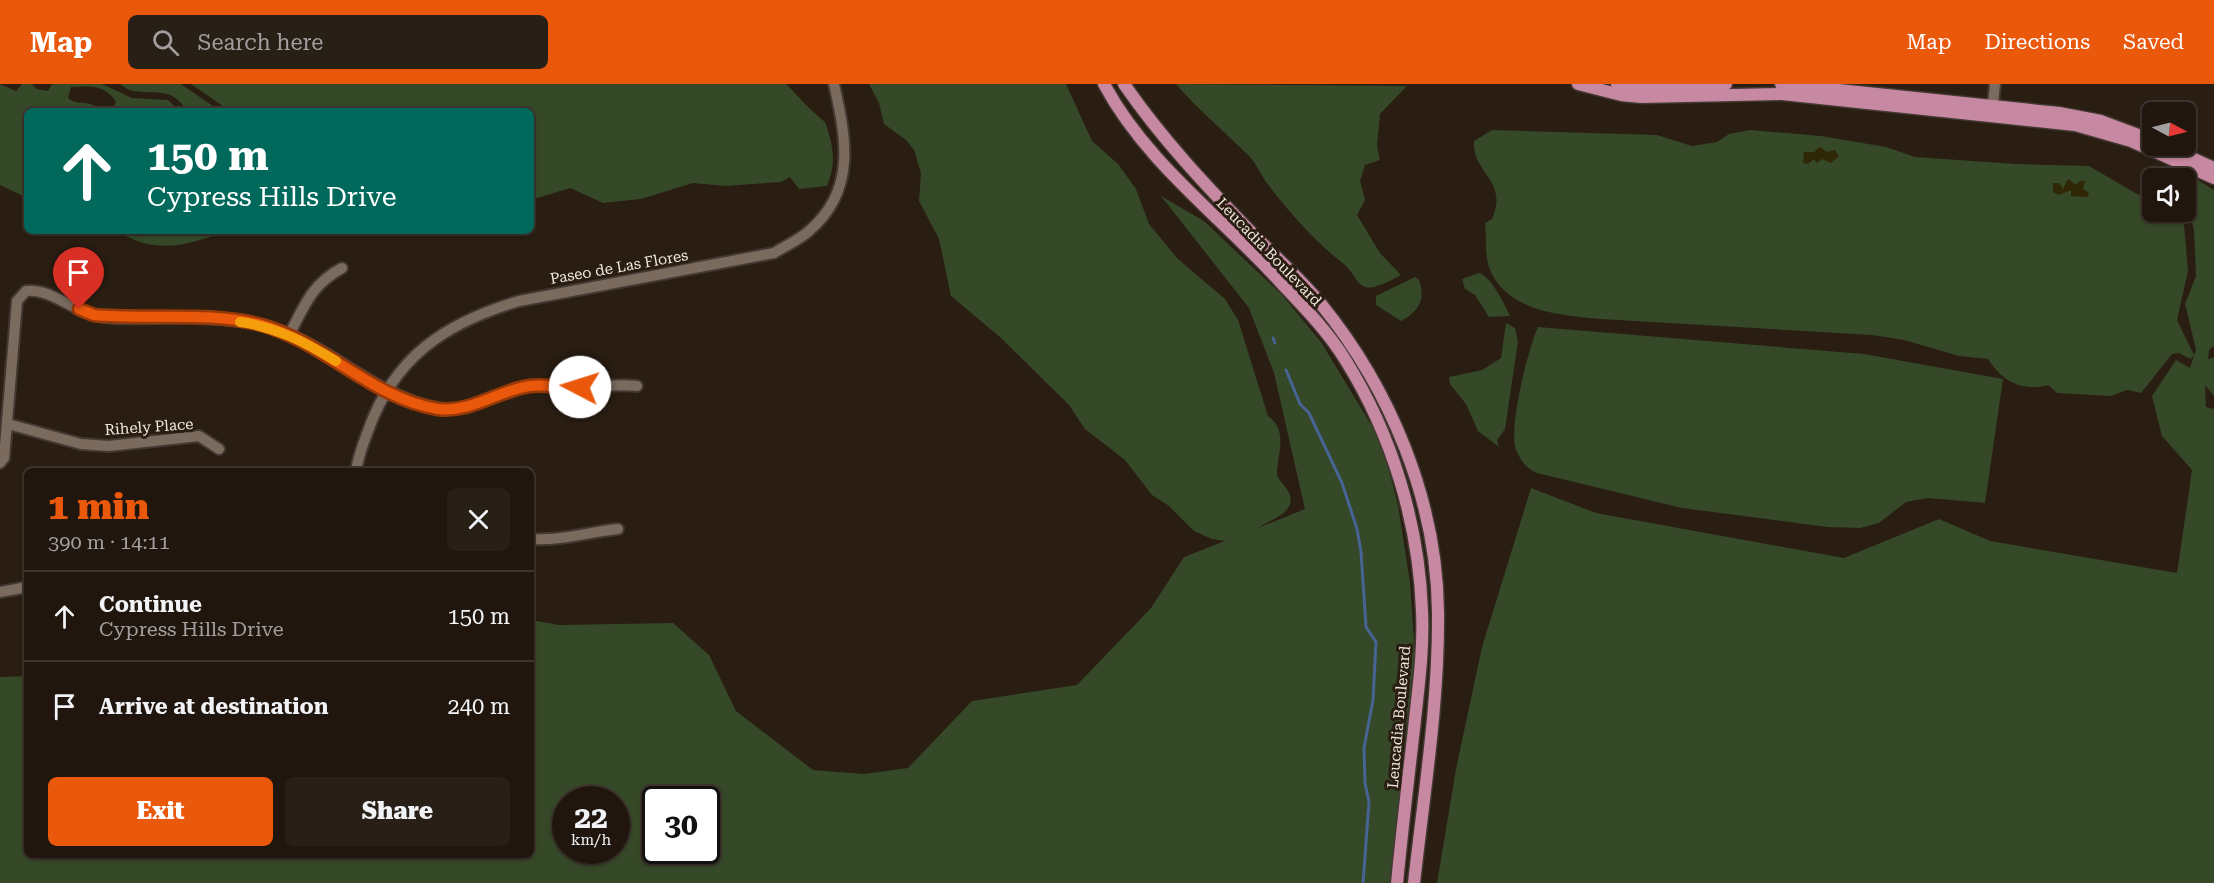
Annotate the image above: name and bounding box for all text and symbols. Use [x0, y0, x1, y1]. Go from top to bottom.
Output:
search box [128, 15, 548, 69]
text: Map [30, 26, 92, 59]
icon: search [149, 26, 182, 59]
text: Search here [197, 30, 323, 55]
text: Map [1907, 30, 1951, 54]
text: Directions [1984, 30, 2090, 54]
text: Saved [2123, 30, 2184, 54]
north arrow [2142, 102, 2196, 156]
map controls [2142, 102, 2196, 222]
text: 150 m [147, 131, 269, 180]
icon: ahead [48, 132, 126, 210]
button: sound [2142, 168, 2196, 222]
text: Cypress Hills Drive [147, 181, 396, 213]
street label: Leucadia Boulevard [1213, 194, 1325, 310]
street label: Paseo de Las Flores [548, 246, 690, 288]
pin [53, 247, 104, 309]
icon: arrive [62, 256, 95, 289]
position arrow [548, 355, 612, 419]
street label: Rihely Place [104, 415, 194, 439]
text: 1 min [48, 486, 149, 528]
button: close [447, 488, 510, 551]
text: 390 m · 14:11 [48, 530, 170, 554]
text: Continue [99, 592, 202, 617]
icon: ahead [48, 600, 81, 633]
text: 150 m [447, 604, 510, 629]
text: Cypress Hills Drive [99, 617, 284, 641]
street label: Leucadia Boulevard [1384, 645, 1414, 789]
icon: arrive [48, 690, 81, 723]
text: Arrive at destination [99, 694, 328, 719]
text: 240 m [447, 694, 510, 719]
button: Exit [48, 777, 273, 846]
button: Share [285, 777, 510, 846]
speed limit sign: 30 [642, 786, 720, 864]
text: 22 [574, 800, 608, 835]
text: km/h [571, 831, 611, 849]

